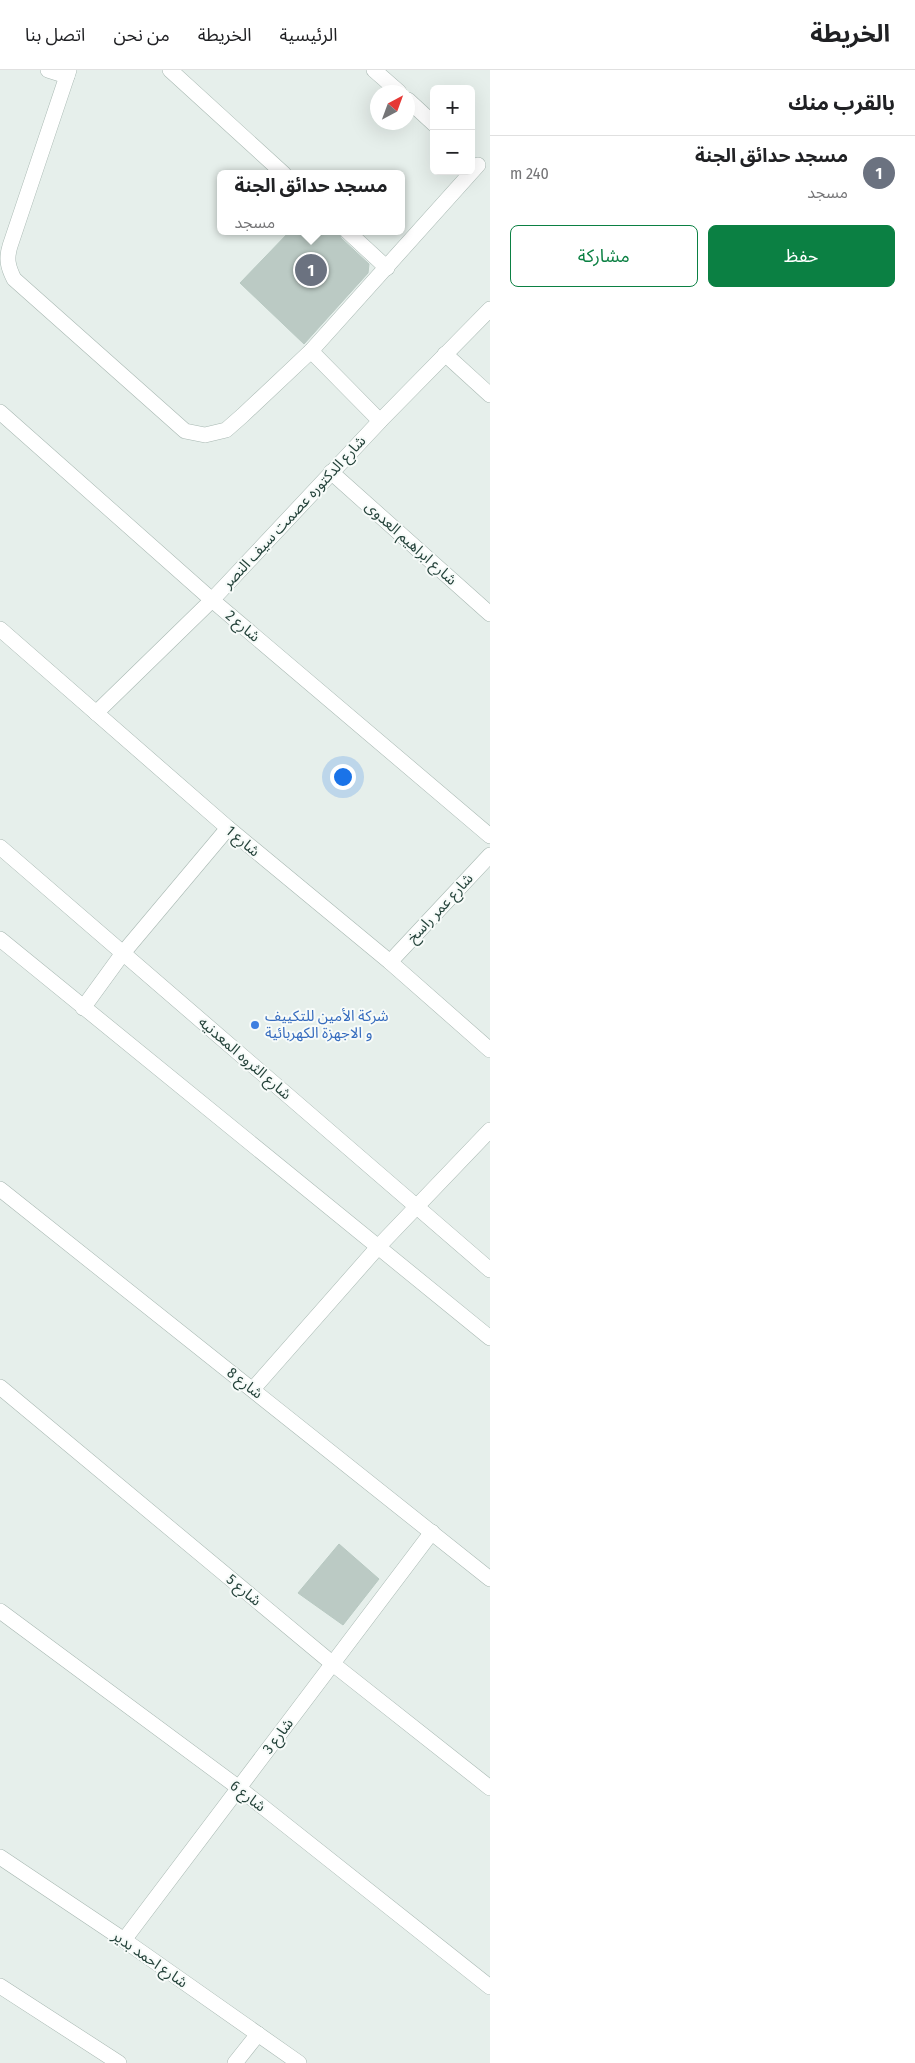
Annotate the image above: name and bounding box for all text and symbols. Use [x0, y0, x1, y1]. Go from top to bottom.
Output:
text: الخريطة [810, 20, 890, 48]
text: اتصل بنا [25, 24, 85, 46]
text: من نحن [113, 24, 170, 46]
text: الخريطة [198, 24, 252, 46]
text: الرئيسية [280, 24, 337, 46]
north arrow [370, 85, 415, 130]
map controls [430, 85, 475, 175]
button: + [430, 85, 475, 130]
text: بالقرب منك [788, 90, 895, 116]
button: − [430, 130, 475, 175]
text: مسجد حدائق الجنة [695, 144, 848, 167]
text: 240 m [510, 164, 549, 183]
text: 1 [876, 164, 882, 183]
popup [217, 170, 405, 235]
text: مسجد حدائق الجنة [235, 174, 387, 197]
text: مسجد [807, 183, 848, 202]
text: مسجد [235, 213, 275, 232]
button: مشاركة [510, 225, 698, 287]
button: حفظ [708, 225, 895, 287]
pin: 1 [295, 251, 327, 289]
street label: شارع الدكتوره عصمت سيف النصر [218, 432, 372, 595]
street label: شارع ابراهيم العدوى [359, 497, 461, 591]
street label: شارع 2 [220, 606, 264, 648]
your location [330, 764, 356, 790]
street label: شارع 1 [220, 822, 264, 863]
street label: شارع عمر راسخ [403, 869, 479, 949]
place label: شركة الأمين للتكييف و الاجهزة الكهربائية [265, 1007, 389, 1042]
street label: شارع الثروه المعدنيه [193, 1013, 295, 1106]
marker: شركة الأمين للتكييف و الاجهزة الكهربائية [249, 1019, 261, 1031]
street label: شارع 8 [222, 1364, 267, 1405]
street label: شارع 5 [221, 1570, 265, 1612]
street label: شارع 3 [259, 1715, 300, 1759]
street label: شارع 6 [225, 1777, 270, 1818]
street label: شارع احمد بدير [106, 1926, 191, 1994]

